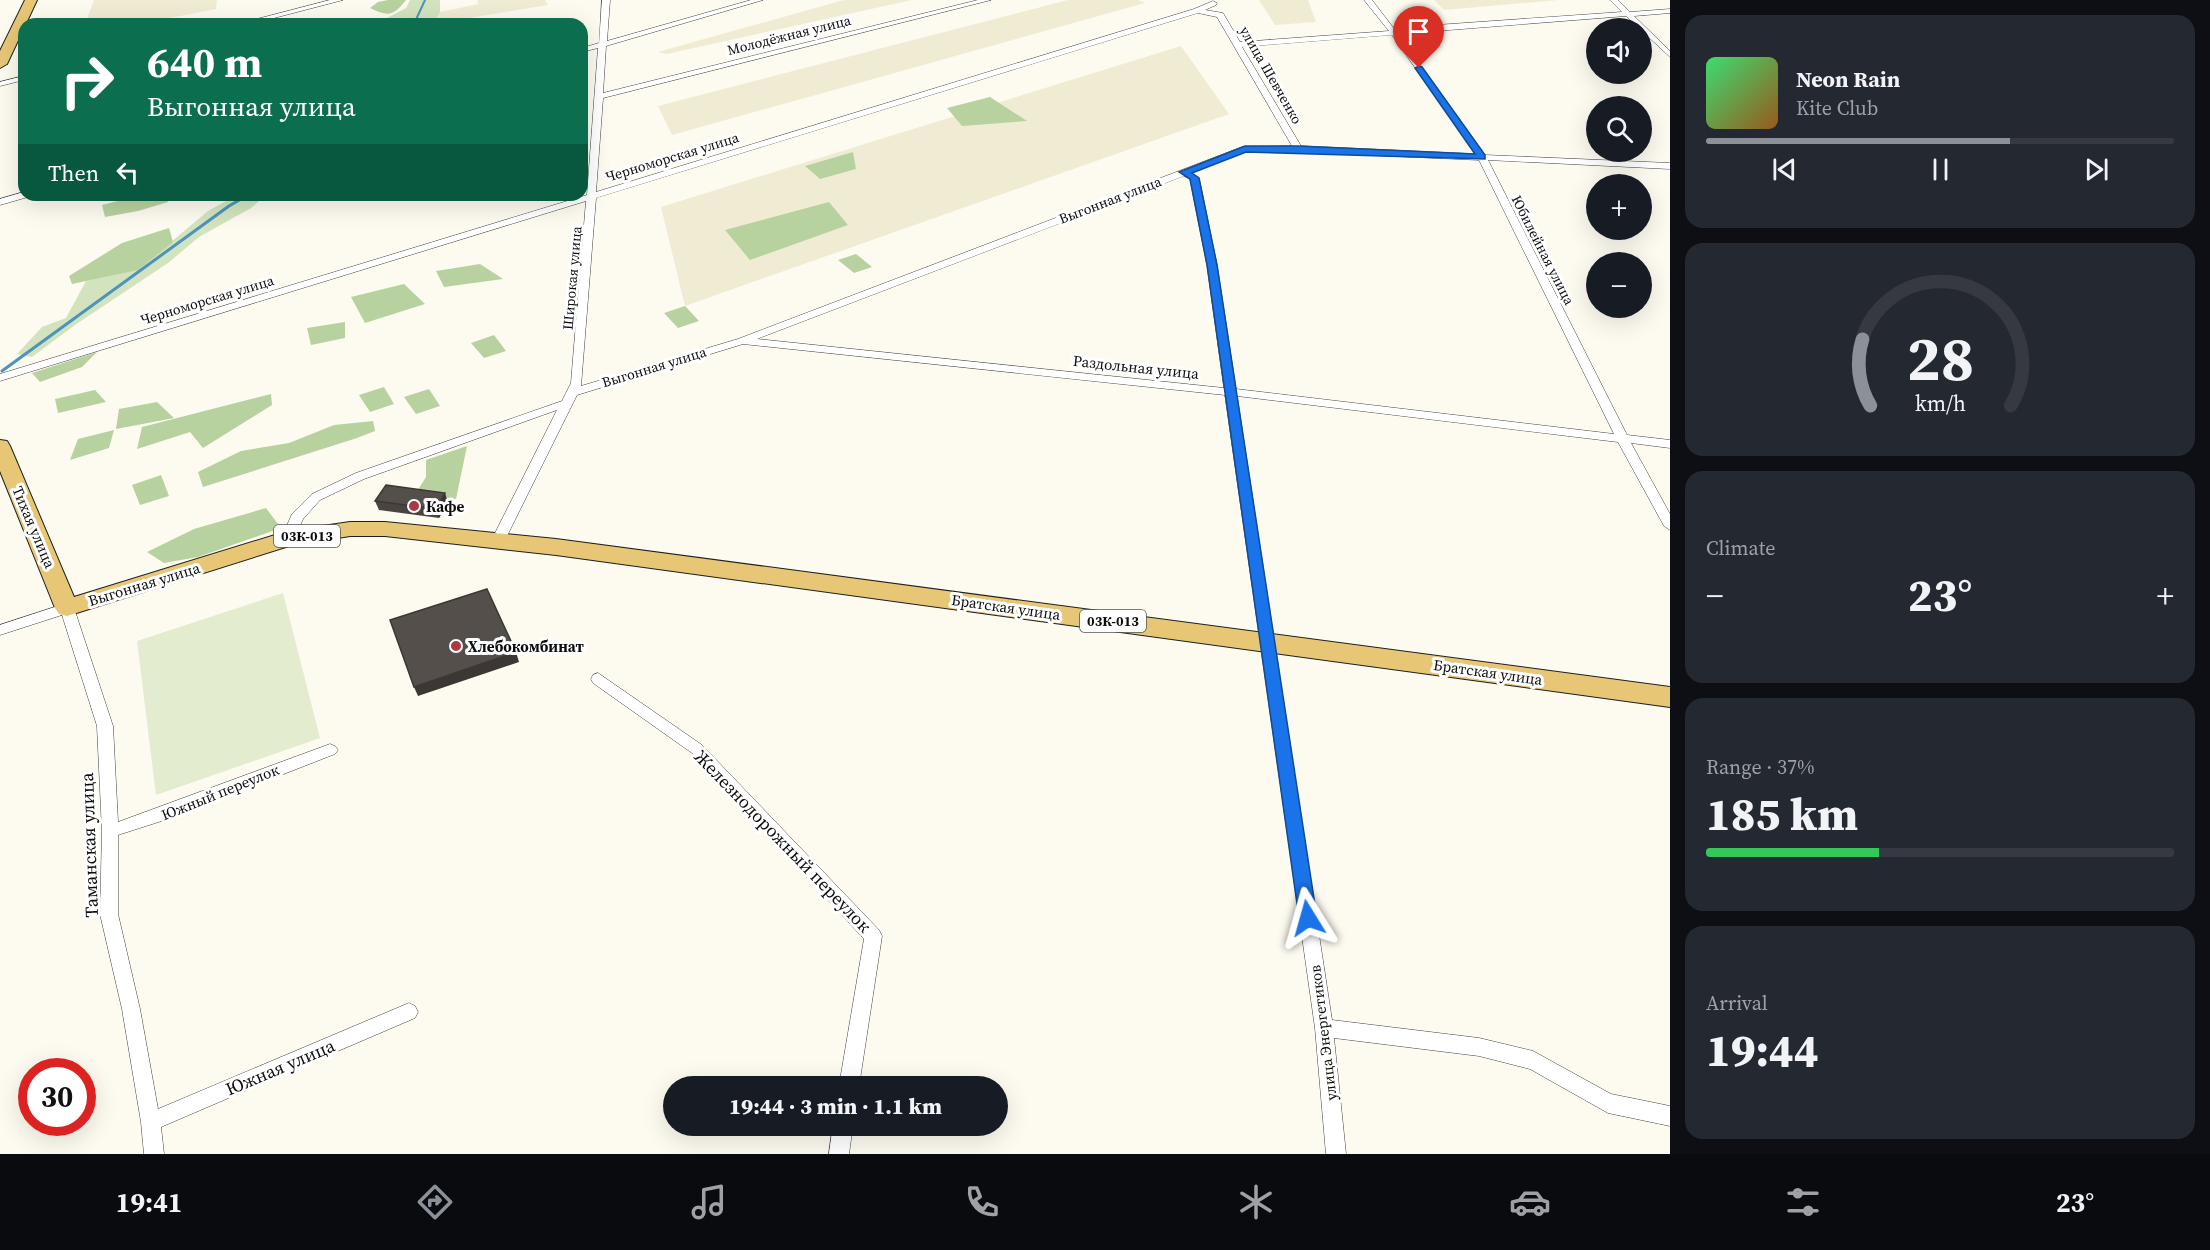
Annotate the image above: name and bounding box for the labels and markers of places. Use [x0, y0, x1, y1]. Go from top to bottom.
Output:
pin [1393, 6, 1444, 68]
place label: Кафе [426, 496, 464, 517]
marker: Кафе [407, 499, 421, 513]
place label: Хлебокомбинат [468, 636, 584, 657]
marker: Хлебокомбинат [449, 639, 463, 653]

